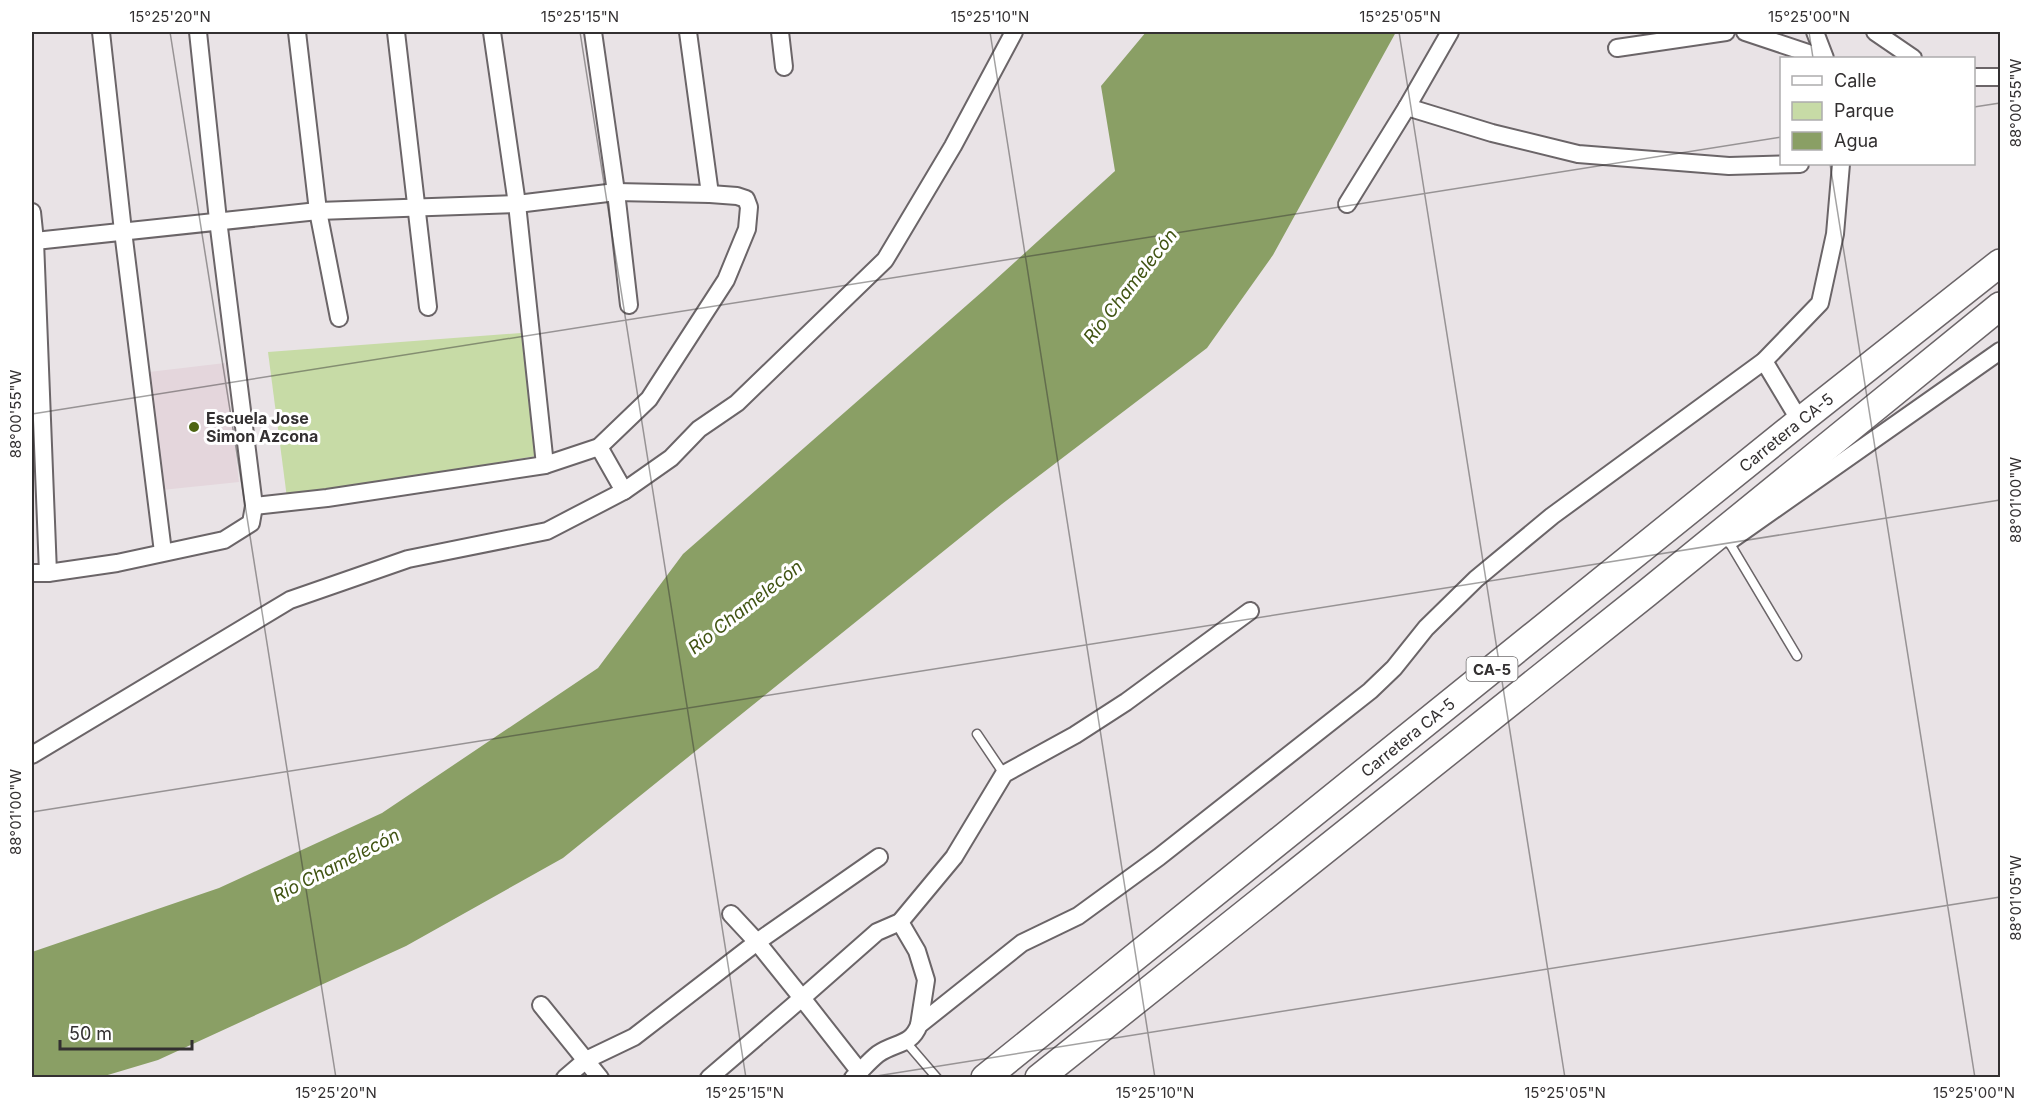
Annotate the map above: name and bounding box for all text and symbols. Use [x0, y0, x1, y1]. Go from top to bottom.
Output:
text: 15°25'20"N [129, 7, 211, 26]
text: 15°25'15"N [541, 7, 619, 26]
text: 15°25'10"N [951, 7, 1029, 26]
text: 15°25'05"N [1359, 7, 1441, 26]
text: 15°25'00"N [1768, 7, 1850, 26]
legend [1780, 57, 1975, 165]
text: 88°00'55"W [2006, 58, 2025, 147]
text: Calle [1834, 70, 1876, 91]
text: Parque [1834, 100, 1894, 121]
text: Agua [1834, 130, 1878, 151]
water label: Río Chamelecón [1079, 225, 1181, 347]
text: 88°00'55"W [6, 369, 25, 458]
street label: Carretera CA-5 [1735, 389, 1837, 476]
place label: Escuela Jose Simon Azcona [206, 408, 318, 446]
marker: Escuela Jose Simon Azcona [187, 420, 201, 434]
text: 88°01'00"W [2006, 457, 2025, 543]
water label: Río Chamelecón [684, 556, 806, 658]
road number: CA-5 [1466, 657, 1518, 681]
street label: Carretera CA-5 [1357, 693, 1459, 781]
text: 88°01'00"W [6, 769, 25, 855]
water label: Río Chamelecón [269, 824, 403, 906]
text: 88°01'05"W [2006, 855, 2025, 941]
scale bar [60, 1013, 192, 1051]
text: 50 m [69, 1023, 112, 1044]
text: 15°25'20"N [295, 1083, 377, 1102]
text: 15°25'15"N [706, 1083, 784, 1102]
text: 15°25'10"N [1116, 1083, 1194, 1102]
text: 15°25'05"N [1524, 1083, 1606, 1102]
text: 15°25'00"N [1933, 1083, 2015, 1102]

